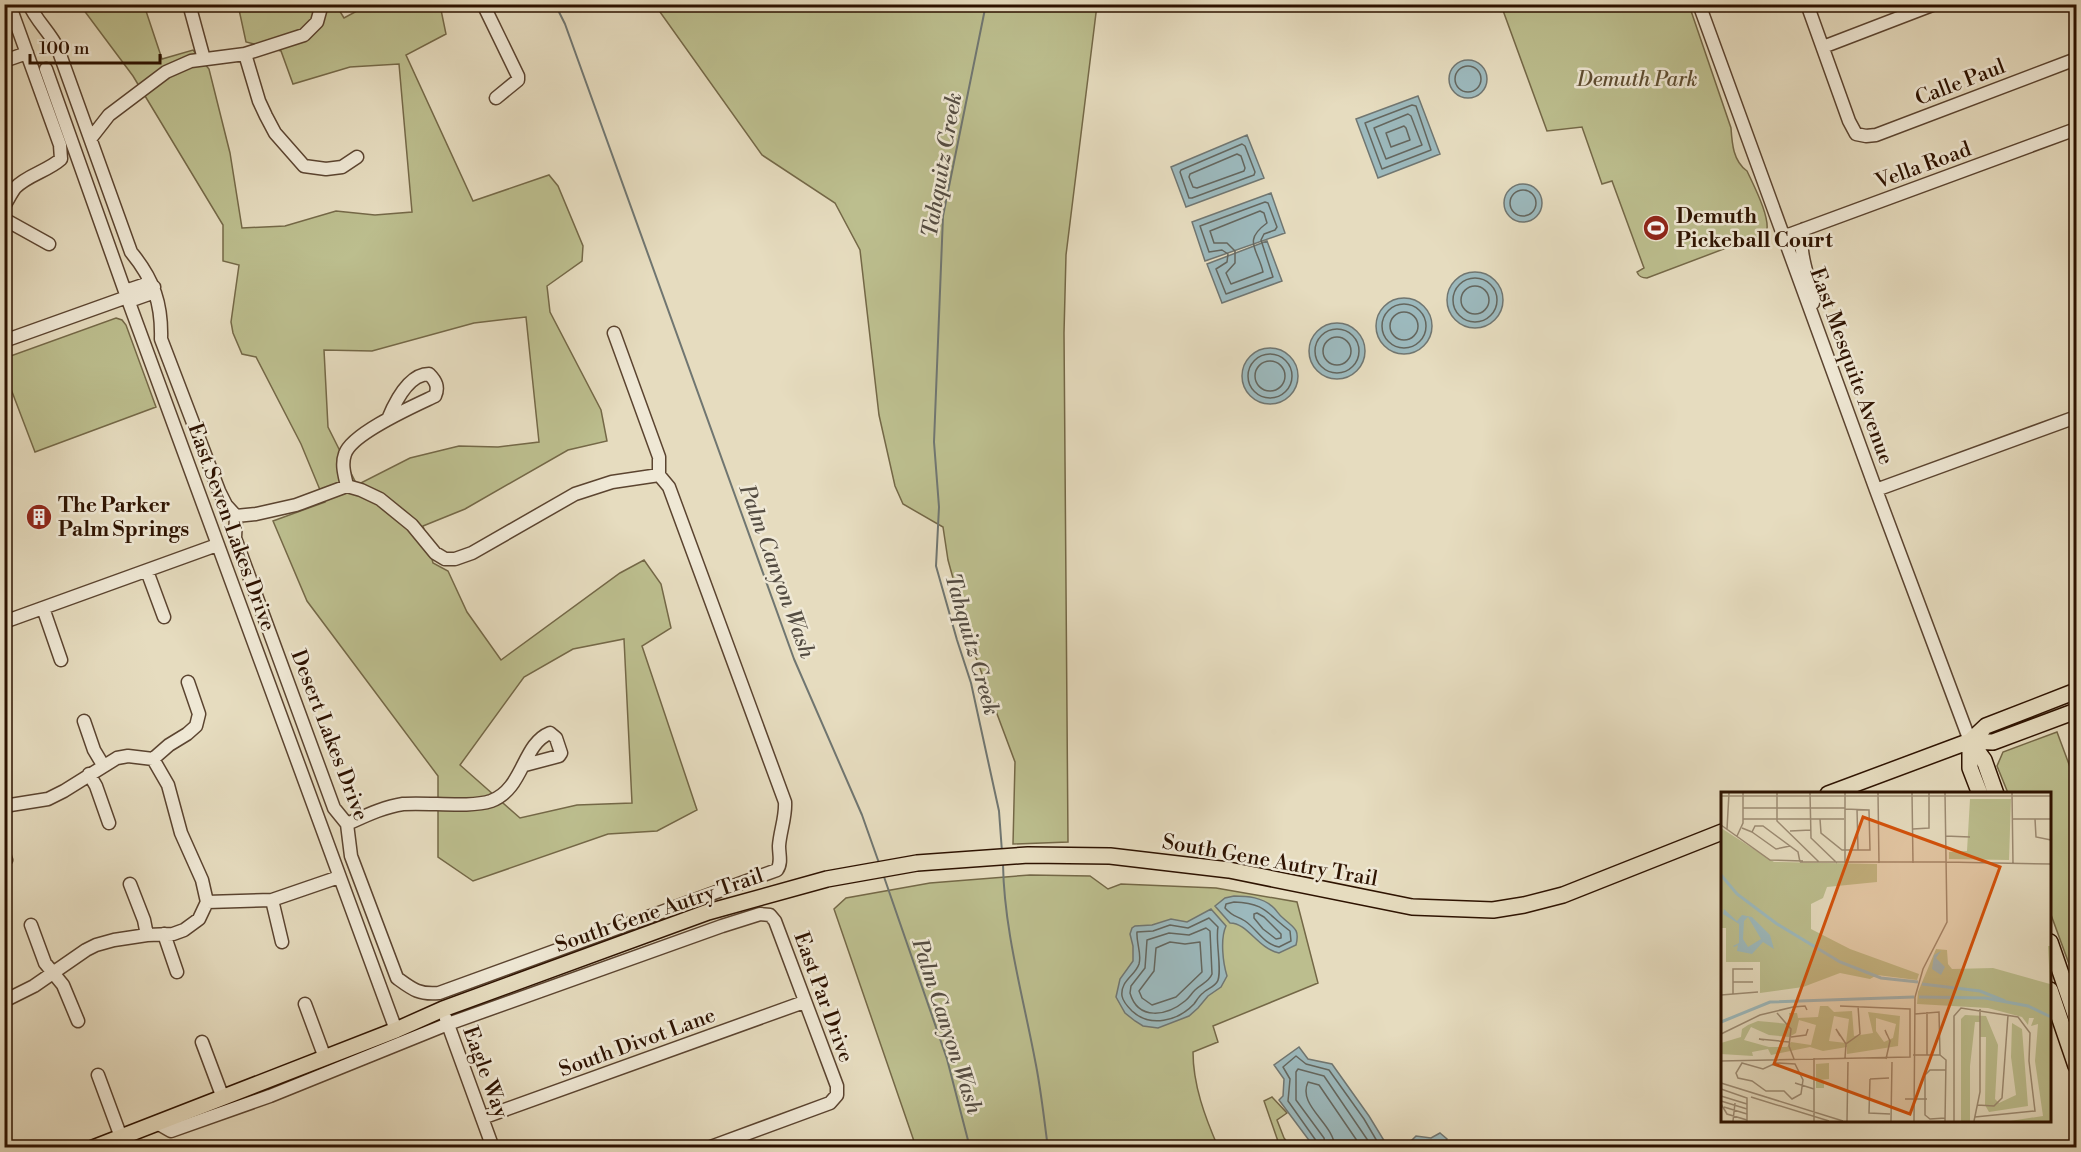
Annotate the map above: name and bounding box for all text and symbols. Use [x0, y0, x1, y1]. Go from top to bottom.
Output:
scale bar [30, 27, 160, 65]
text: 100 m [39, 37, 90, 60]
street label: Calle Paul [1912, 54, 2009, 112]
park label: Demuth Park [1576, 67, 1697, 93]
water label: Tahquitz Creek [916, 91, 969, 240]
street label: Vella Road [1871, 137, 1975, 196]
place label: Demuth Pickeball Court [1676, 204, 1833, 254]
sports icon: Demuth Pickeball Court [1641, 213, 1671, 243]
street label: East Mesquite Avenue [1803, 264, 1899, 468]
street label: East Seven Lakes Drive [181, 420, 281, 635]
water label: Palm Canyon Wash [732, 480, 821, 663]
place label: The Parker Palm Springs [58, 493, 189, 543]
building icon: The Parker Palm Springs [24, 502, 54, 532]
water label: Tahquitz Creek [938, 570, 1005, 719]
street label: Desert Lakes Drive [284, 646, 374, 825]
inset map [1721, 792, 2051, 1122]
street label: South Gene Autry Trail [1160, 829, 1380, 893]
street label: South Gene Autry Trail [552, 863, 767, 959]
street label: East Par Drive [787, 929, 859, 1066]
water label: Palm Canyon Wash [905, 935, 988, 1118]
street label: South Divot Lane [556, 1003, 719, 1083]
street label: Eagle Way [457, 1023, 514, 1122]

